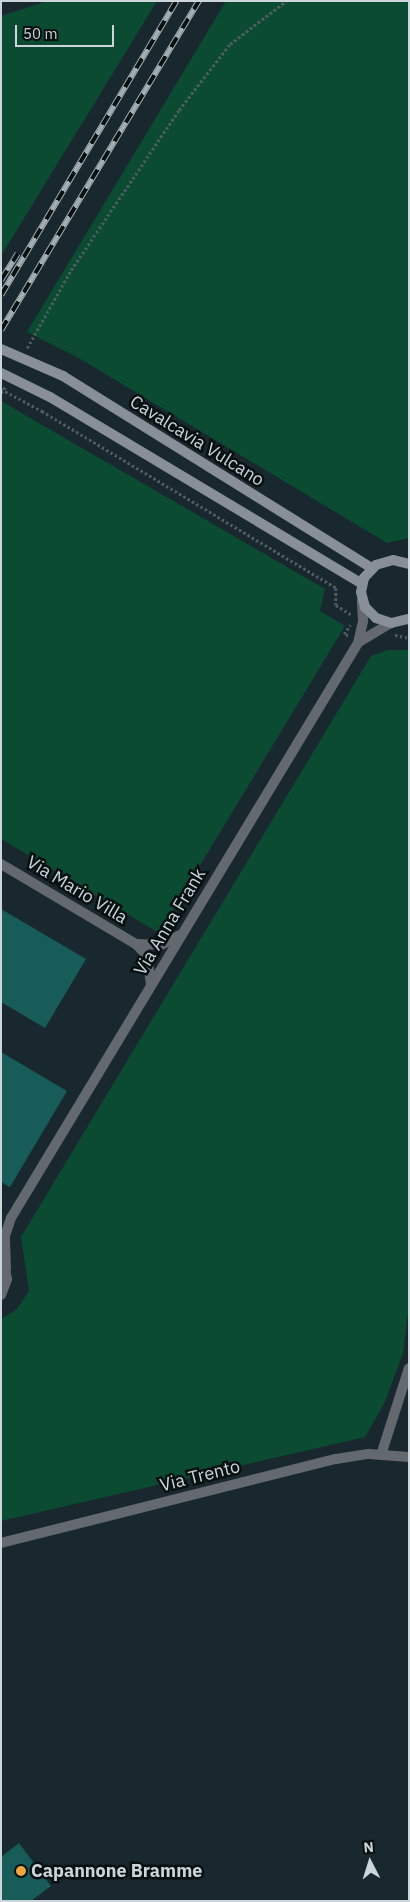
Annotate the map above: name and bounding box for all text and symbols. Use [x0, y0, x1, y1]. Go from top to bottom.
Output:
scale bar [18, 15, 116, 47]
text: 50 m [23, 24, 58, 43]
street label: Cavalcavia Vulcano [126, 391, 268, 491]
street label: Via Mario Villa [23, 851, 131, 929]
street label: Via Anna Frank [130, 865, 210, 979]
street label: Via Trento [158, 1456, 242, 1496]
north arrow [345, 1837, 395, 1887]
text: N [363, 1838, 375, 1856]
place label: Capannone Bramme [31, 1860, 202, 1882]
marker: Capannone Bramme [15, 1865, 27, 1877]

